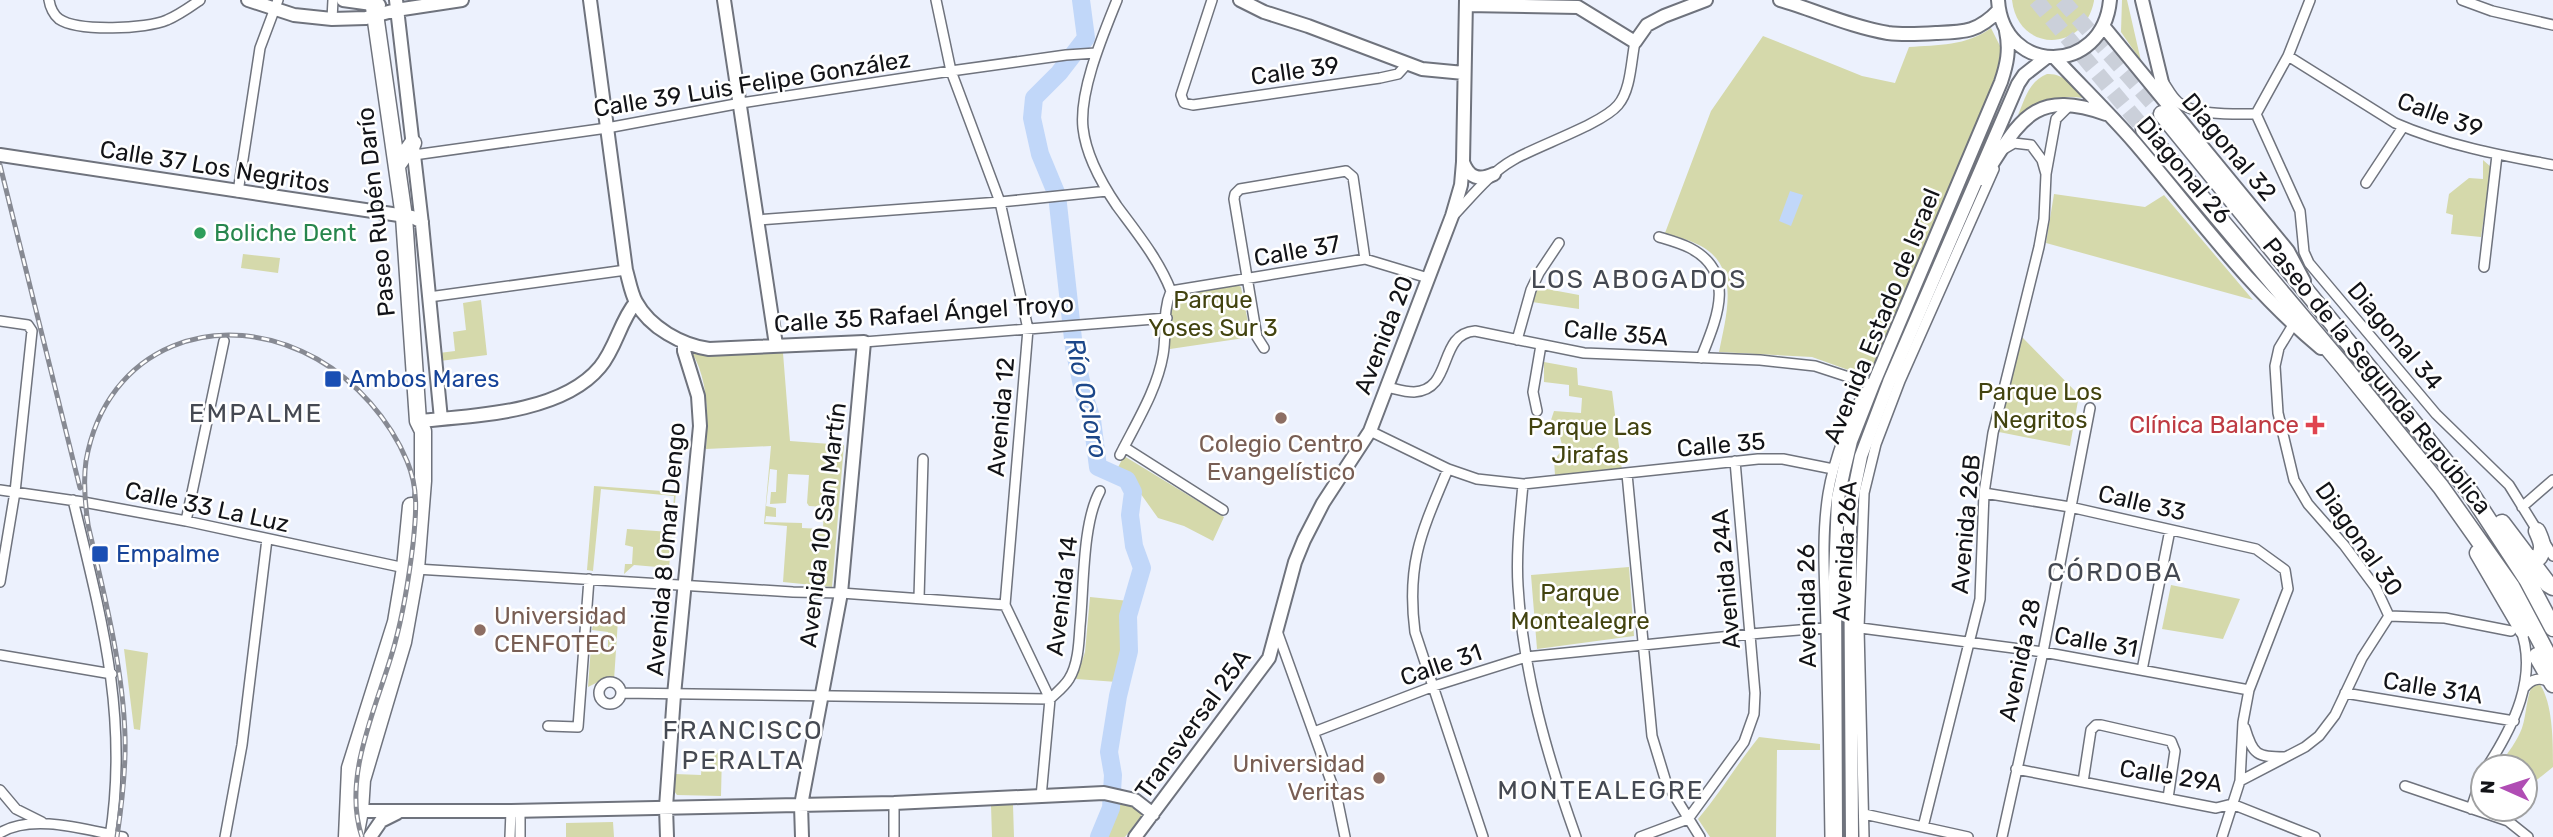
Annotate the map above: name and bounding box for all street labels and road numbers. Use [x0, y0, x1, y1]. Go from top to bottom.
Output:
street label: Calle 39 Luis Felipe González [592, 45, 912, 123]
street label: Calle 39 [1249, 51, 1341, 91]
street label: Calle 39 [2393, 87, 2487, 143]
street label: Diagonal 32 [2176, 88, 2282, 206]
street label: Paseo Rubén Darío [351, 106, 401, 318]
street label: Diagonal 26 [2131, 111, 2237, 229]
street label: Calle 37 Los Negritos [98, 135, 332, 199]
street label: Avenida Estado de Israel [1818, 184, 1946, 448]
street label: Calle 37 [1252, 230, 1342, 272]
street label: Paseo de la Segunda República [2257, 232, 2497, 520]
street label: Avenida 20 [1349, 272, 1419, 398]
street label: Diagonal 34 [2342, 276, 2448, 396]
street label: Calle 35 Rafael Ángel Troyo [773, 290, 1075, 338]
street label: Calle 35A [1562, 314, 1670, 352]
street label: Avenida 12 [982, 356, 1020, 478]
street label: Avenida 10 San Martín [794, 401, 852, 649]
street label: Avenida 8 Omar Dengo [641, 421, 691, 677]
street label: Calle 35 [1675, 427, 1767, 463]
street label: Avenida 26B [1946, 453, 1986, 595]
street label: Calle 33 La Luz [122, 476, 292, 538]
street label: Diagonal 30 [2309, 477, 2409, 601]
street label: Calle 33 [2095, 479, 2189, 527]
street label: Avenida 26A [1827, 480, 1863, 622]
street label: Avenida 24A [1706, 508, 1746, 650]
street label: Avenida 14 [1041, 534, 1083, 658]
street label: Avenida 26 [1792, 544, 1822, 668]
street label: Avenida 28 [1993, 596, 2047, 724]
street label: Calle 31 [2052, 621, 2140, 663]
street label: Calle 31 [1397, 638, 1485, 692]
street label: Transversal 25A [1130, 644, 1256, 804]
street label: Calle 31A [2381, 666, 2485, 710]
street label: Calle 29A [2118, 754, 2224, 798]

